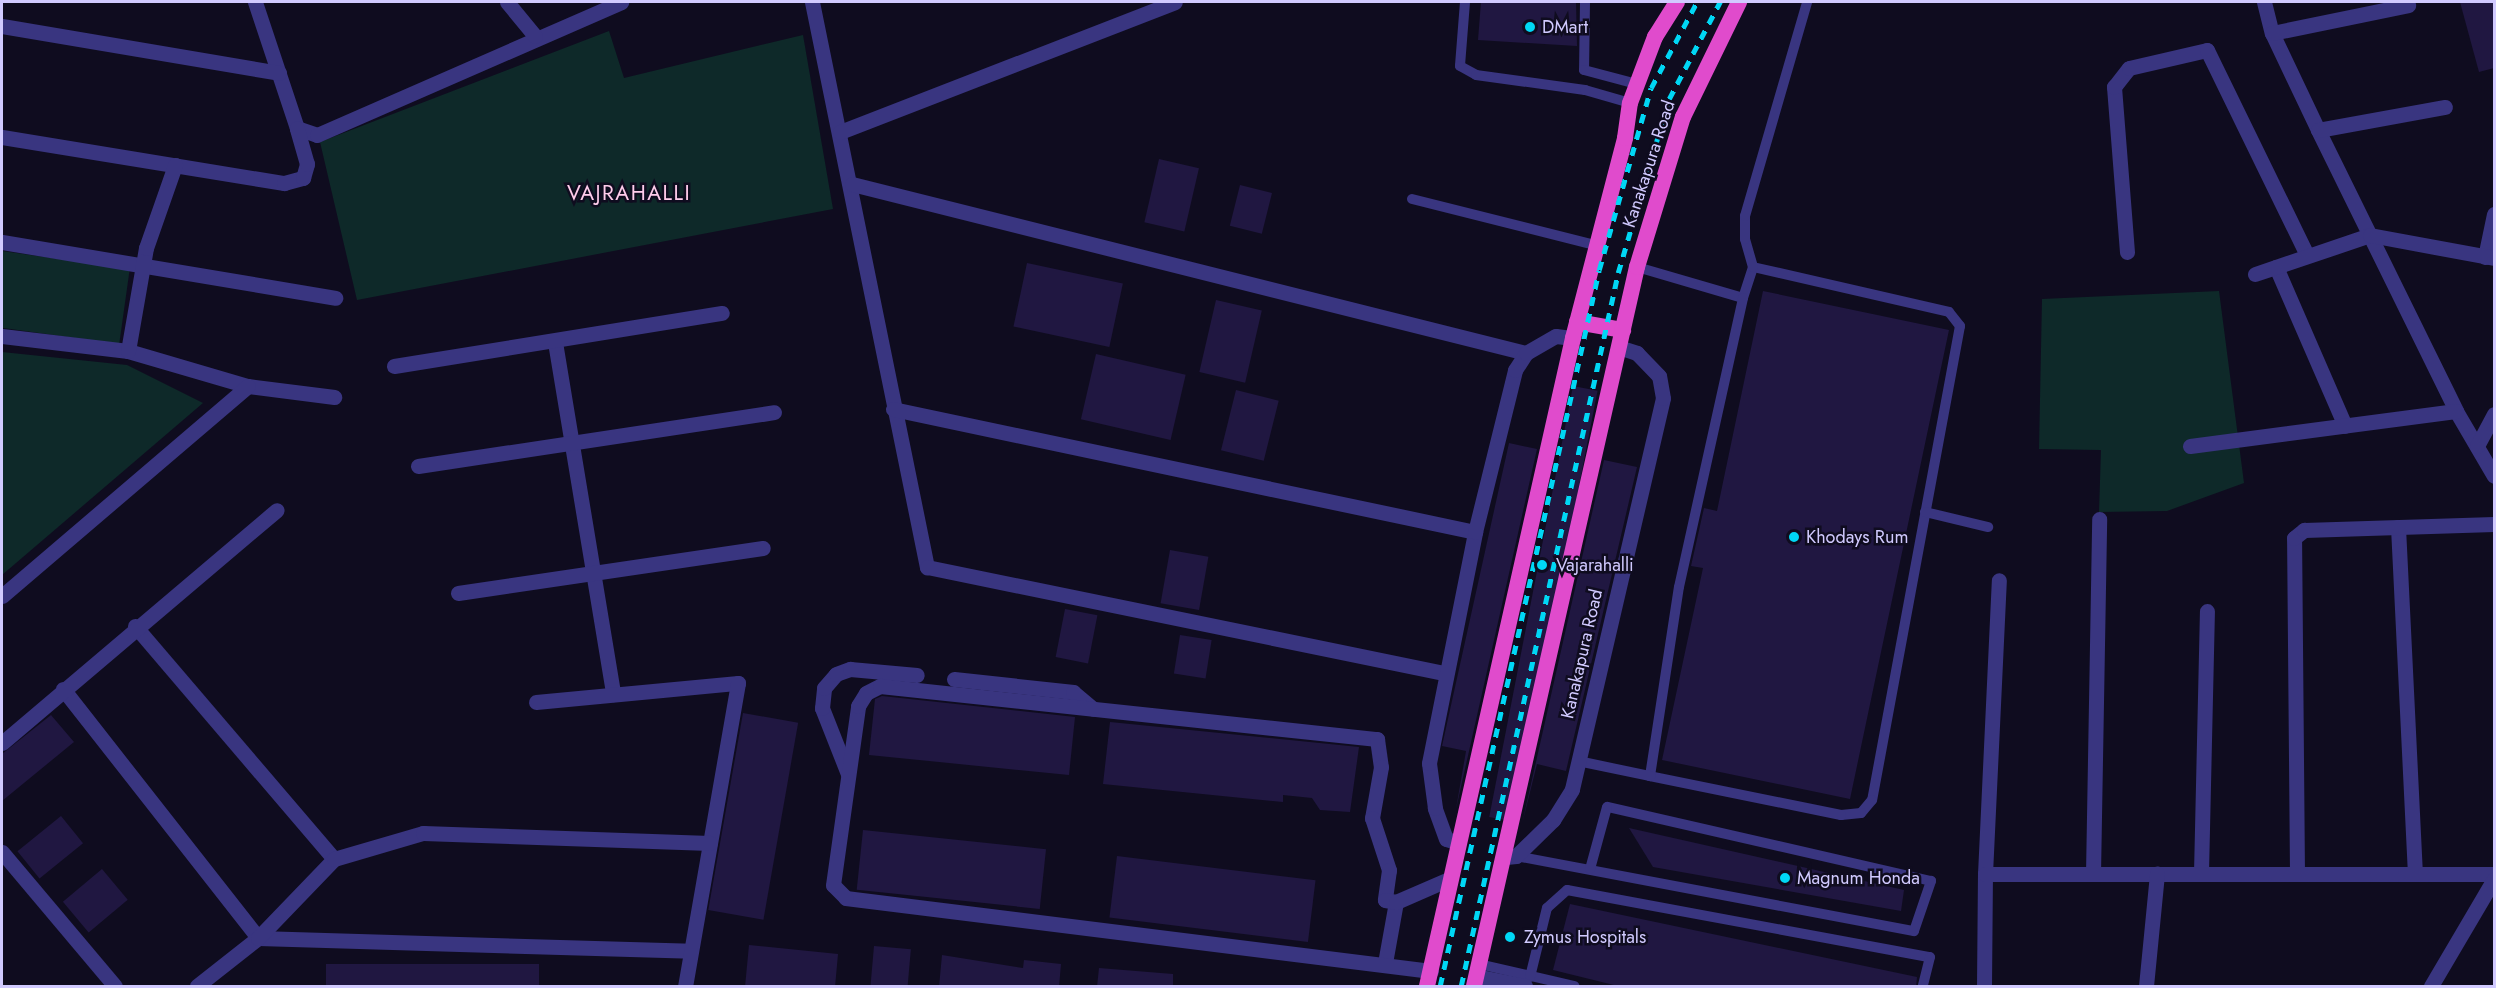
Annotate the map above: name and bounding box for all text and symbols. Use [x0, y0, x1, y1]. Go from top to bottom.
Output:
place label: DMart [1542, 16, 1588, 38]
marker: DMart [1523, 20, 1537, 34]
street label: Kanakapura Road [1618, 98, 1680, 230]
district label: VAJRAHALLI [567, 180, 691, 206]
place label: Khodays Rum [1806, 526, 1908, 548]
marker: Khodays Rum [1787, 530, 1801, 544]
place label: Vajarahalli [1556, 554, 1634, 576]
marker: Vajarahalli [1533, 556, 1551, 574]
street label: Kanakapura Road [1557, 587, 1607, 721]
place label: Magnum Honda [1797, 867, 1920, 889]
marker: Magnum Honda [1778, 871, 1792, 885]
place label: Zymus Hospitals [1524, 926, 1646, 948]
marker: Zymus Hospitals [1501, 928, 1519, 946]

